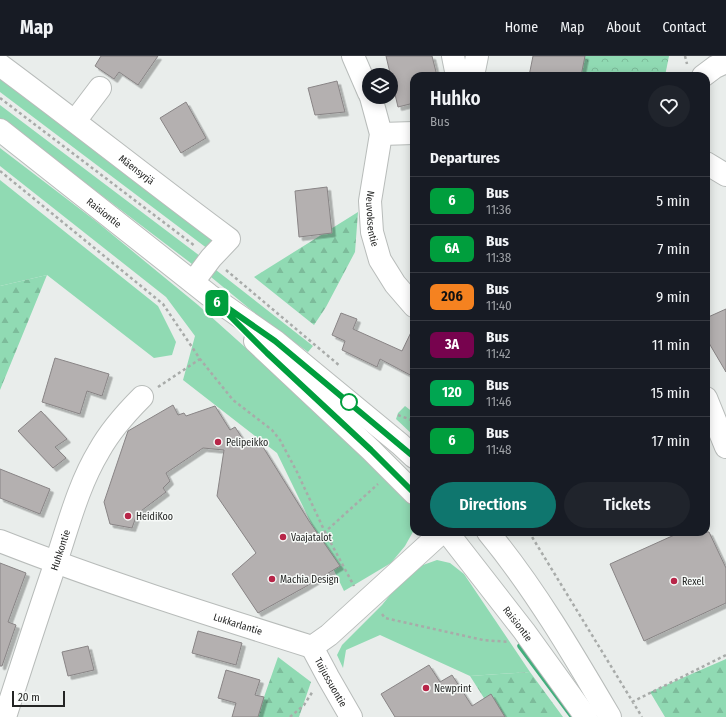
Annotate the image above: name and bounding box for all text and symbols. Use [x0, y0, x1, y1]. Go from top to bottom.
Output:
text: Map [20, 16, 53, 39]
text: Home [505, 19, 538, 36]
text: Map [560, 19, 584, 36]
text: About [606, 19, 641, 36]
text: Contact [663, 19, 706, 36]
map controls [362, 68, 398, 104]
button: layers [362, 68, 398, 104]
button: heart [648, 85, 690, 127]
text: Huhko [430, 87, 481, 110]
text: Bus [430, 114, 449, 129]
text: Departures [430, 149, 500, 167]
street label: Mäensyrjä [116, 153, 157, 188]
text: Bus [486, 184, 509, 202]
street label: Neuvoksentie [363, 190, 381, 248]
text: 6 [448, 192, 456, 209]
text: 5 min [656, 192, 690, 210]
street label: Raisiontie [84, 196, 124, 231]
text: 11:36 [486, 202, 511, 217]
text: Bus [486, 232, 509, 250]
text: 6A [445, 240, 459, 257]
text: 7 min [657, 240, 690, 258]
text: 11:38 [486, 250, 511, 265]
text: Bus [486, 280, 509, 298]
text: 206 [441, 288, 463, 305]
text: 9 min [656, 288, 690, 306]
line badge: 6 [204, 290, 230, 316]
text: 6 [213, 294, 221, 311]
text: 11:40 [486, 298, 512, 313]
text: Bus [486, 328, 509, 346]
text: 3A [445, 336, 459, 353]
text: 11 min [652, 336, 690, 354]
text: 11:42 [486, 346, 511, 361]
text: Bus [486, 376, 509, 394]
text: 120 [442, 384, 462, 401]
text: 15 min [651, 384, 690, 402]
unlabelled marker [340, 393, 358, 411]
text: 11:46 [486, 394, 511, 409]
text: Bus [486, 424, 509, 442]
text: 6 [448, 432, 456, 449]
text: 17 min [651, 432, 690, 450]
marker: Pelipeikko [213, 437, 223, 447]
place label: Pelipeikko [226, 437, 268, 449]
text: 11:48 [486, 442, 511, 457]
button: Directions [430, 482, 556, 528]
button: Tickets [564, 482, 690, 528]
marker: HeidiKoo [123, 511, 133, 521]
place label: HeidiKoo [136, 511, 173, 523]
street label: Huhkontie [49, 528, 73, 572]
marker: Vaajatalot [278, 532, 288, 542]
place label: Vaajatalot [291, 532, 333, 544]
marker: Machia Design [267, 574, 277, 584]
place label: Machia Design [280, 574, 339, 586]
marker: Rexel [669, 576, 679, 586]
place label: Rexel [682, 576, 704, 588]
street label: Raisiontie [500, 604, 535, 644]
street label: Lukkarlantie [212, 611, 264, 638]
street label: Tuijussuontie [312, 656, 349, 709]
marker: Newprint [421, 683, 431, 693]
place label: Newprint [434, 683, 472, 695]
scale bar [12, 689, 65, 708]
text: 20 m [18, 691, 40, 704]

